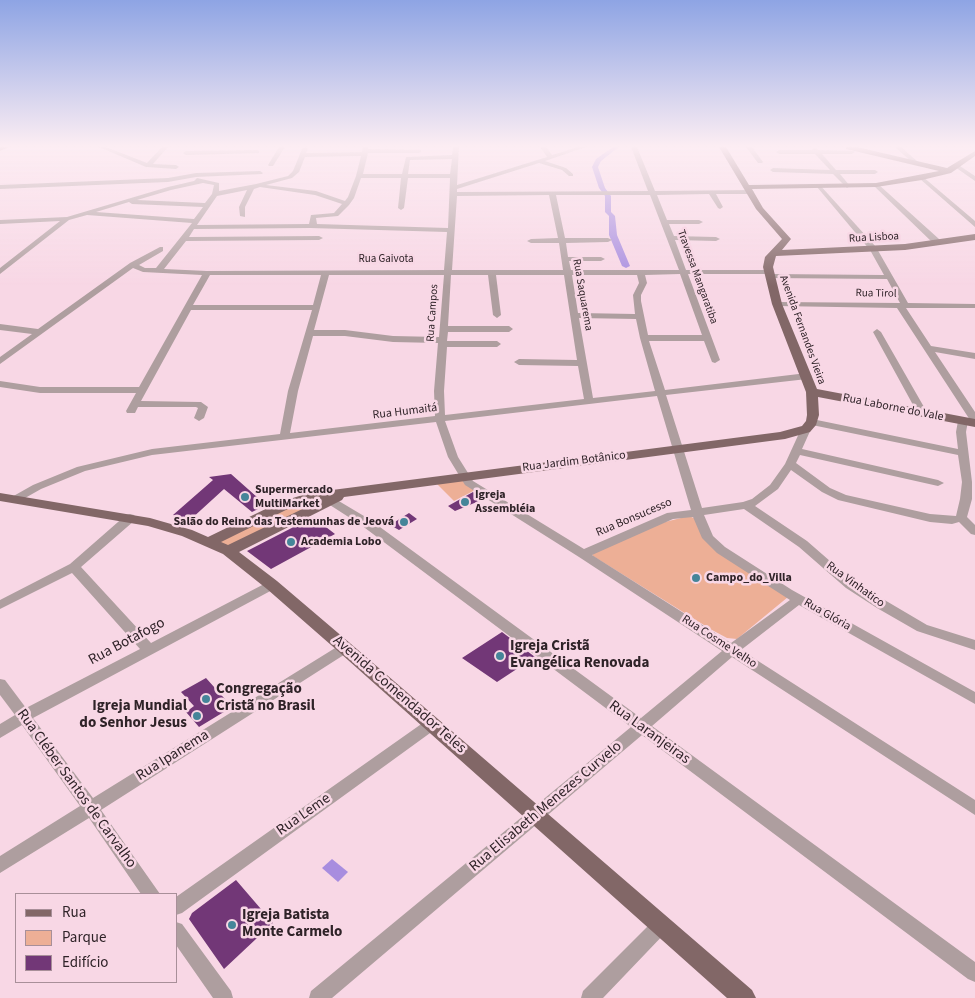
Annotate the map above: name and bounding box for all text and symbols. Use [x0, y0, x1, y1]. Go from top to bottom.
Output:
street label: Travessa Mangaratiba [674, 228, 720, 326]
street label: Rua Lisboa [849, 230, 899, 246]
street label: Rua Gaivota [359, 253, 413, 267]
street label: Rua Saquarema [569, 258, 595, 332]
street label: Avenida Fernandes Vieira [776, 274, 828, 386]
street label: Rua Campos [424, 284, 442, 342]
street label: Rua Tirol [855, 287, 897, 301]
street label: Rua Laborne do Vale [841, 391, 945, 425]
street label: Rua Humaitá [372, 401, 438, 423]
street label: Rua Jardim Botânico [521, 449, 627, 475]
place label: Supermercado MultiMarket [255, 483, 333, 511]
place label: Igreja Assembléia [475, 488, 535, 516]
marker: Supermercado MultiMarket [239, 491, 251, 503]
marker: Igreja Assembléia [459, 496, 471, 508]
street label: Rua Bonsucesso [594, 496, 674, 540]
place label: Salão do Reino das Testemunhas de Jeová [173, 515, 394, 529]
marker: Salão do Reino das Testemunhas de Jeová [398, 516, 410, 528]
place label: Academia Lobo [301, 535, 381, 549]
marker: Academia Lobo [285, 536, 297, 548]
street label: Rua Vinhatico [823, 559, 887, 611]
place label: Campo_do_Villa [706, 571, 792, 585]
marker: Campo_do_Villa [690, 572, 702, 584]
street label: Rua Glória [801, 596, 853, 634]
street label: Rua Cosme Velho [679, 612, 759, 672]
street label: Rua Botafogo [86, 614, 168, 670]
street label: Avenida Comendador Teles [329, 632, 469, 758]
place label: Igreja Cristã Evangélica Renovada [510, 638, 649, 673]
marker: Igreja Cristã Evangélica Renovada [494, 650, 506, 662]
place label: Congregação Cristã no Brasil [216, 681, 315, 716]
marker: Congregação Cristã no Brasil [200, 693, 212, 705]
street label: Rua Laranjeiras [605, 697, 693, 769]
place label: Igreja Mundial do Senhor Jesus [79, 698, 187, 733]
street label: Rua Cléber Santos de Carvalho [12, 706, 140, 872]
marker: Igreja Mundial do Senhor Jesus [191, 710, 203, 722]
street label: Rua Ipanema [133, 727, 213, 785]
street label: Rua Elisabeth Menezes Curvelo [466, 738, 626, 876]
street label: Rua Leme [274, 790, 334, 840]
legend [15, 893, 178, 983]
text: Rua [62, 902, 86, 923]
place label: Igreja Batista Monte Carmelo [242, 907, 342, 942]
marker: Igreja Batista Monte Carmelo [226, 919, 238, 931]
text: Parque [62, 927, 106, 948]
text: Edifício [62, 952, 109, 973]

